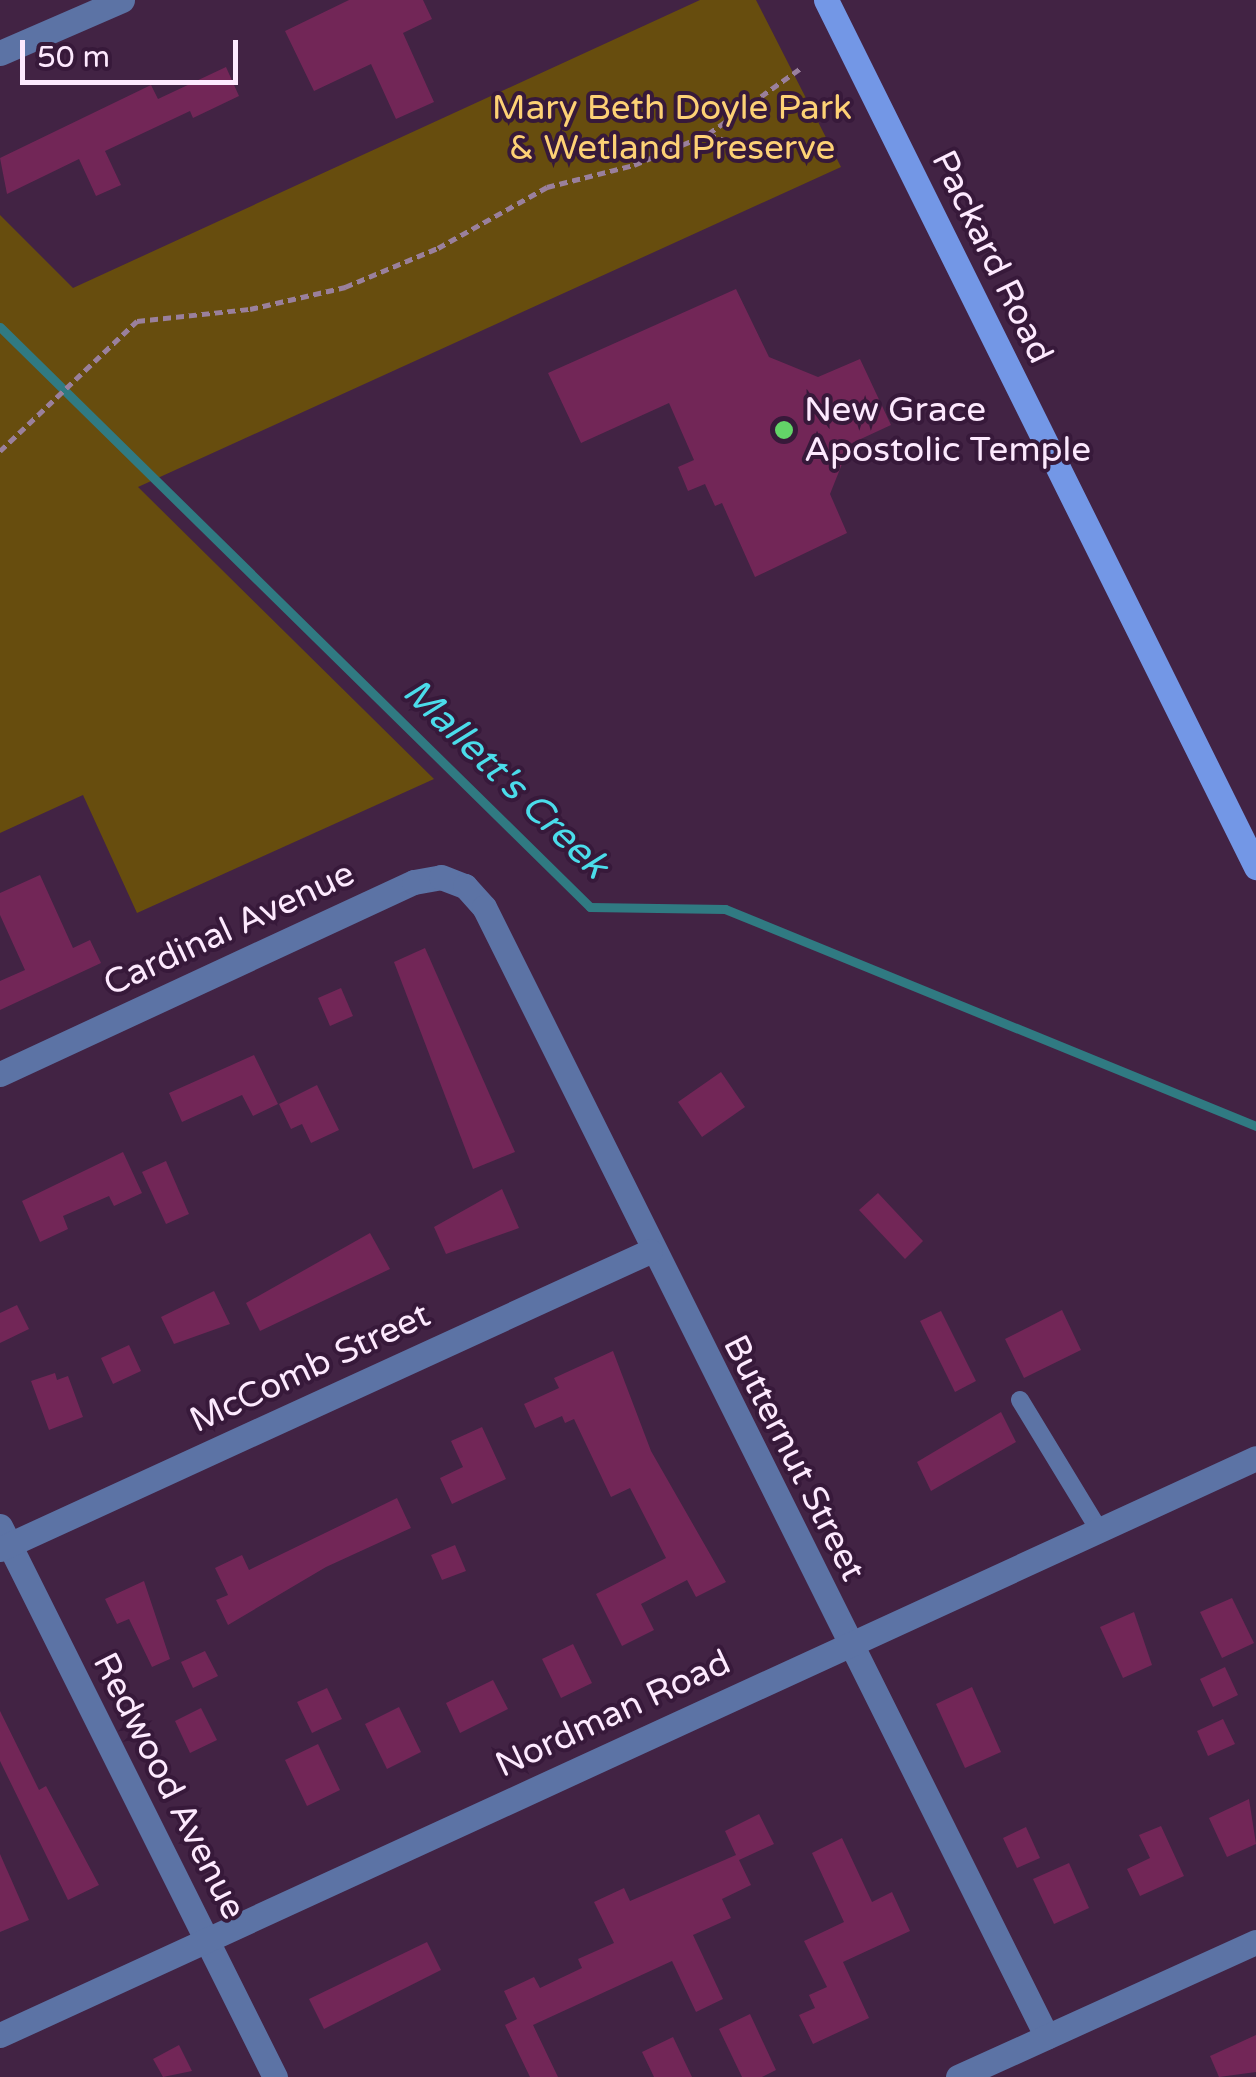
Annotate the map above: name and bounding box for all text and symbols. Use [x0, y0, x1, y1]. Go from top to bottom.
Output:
scale bar [25, 20, 242, 82]
text: 50 m [37, 39, 110, 76]
park label: Mary Beth Doyle Park & Wetland Preserve [492, 87, 852, 169]
street label: Packard Road [922, 144, 1062, 370]
place label: New Grace Apostolic Temple [804, 389, 1091, 471]
marker: New Grace Apostolic Temple [773, 419, 795, 441]
water label: Mallett's Creek [393, 670, 617, 888]
street label: Cardinal Avenue [97, 853, 361, 1005]
street label: McComb Street [183, 1294, 437, 1442]
street label: Butternut Street [714, 1328, 874, 1588]
street label: Nordman Road [489, 1641, 737, 1787]
street label: Redwood Avenue [84, 1646, 254, 1926]

